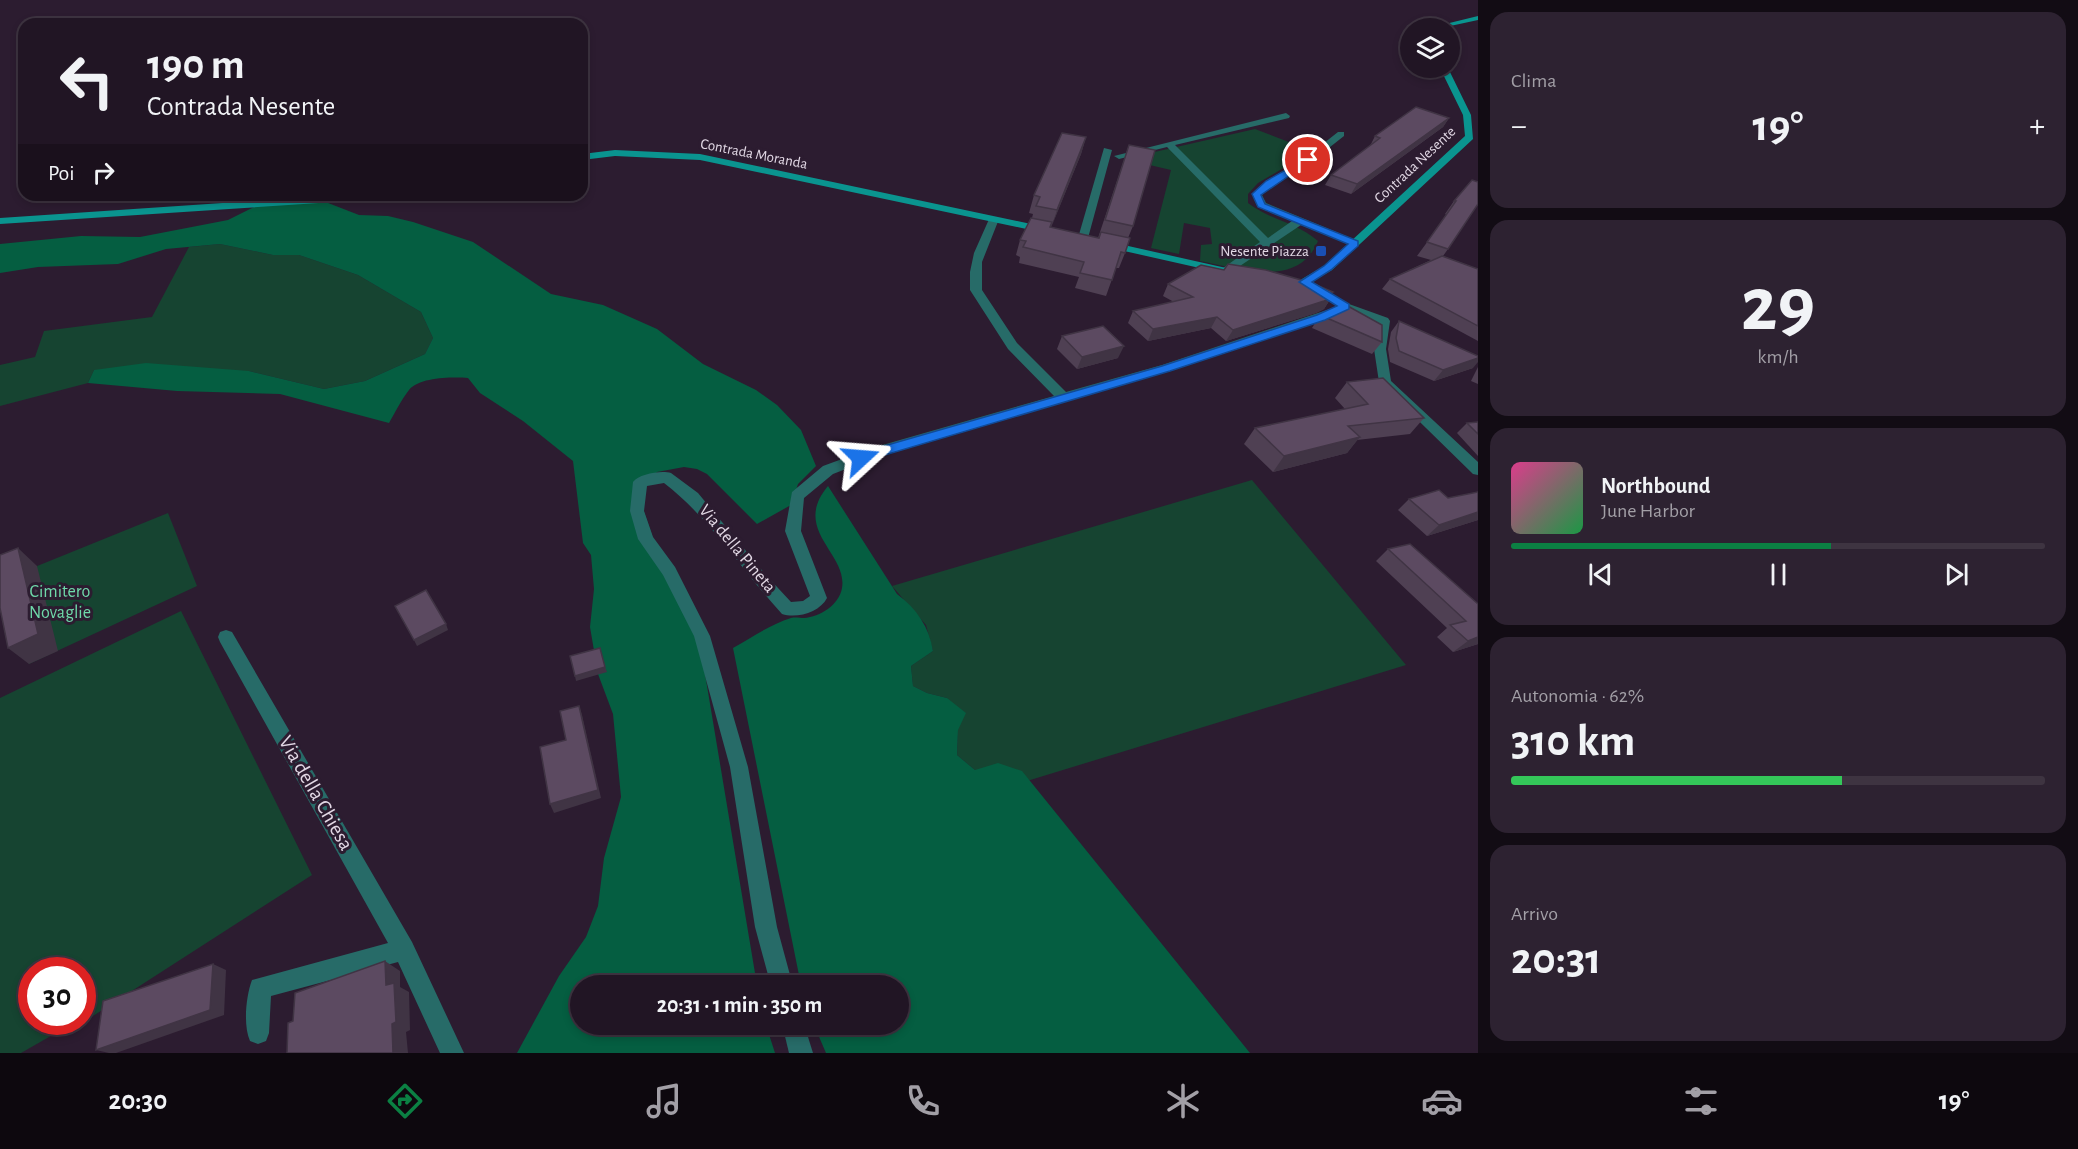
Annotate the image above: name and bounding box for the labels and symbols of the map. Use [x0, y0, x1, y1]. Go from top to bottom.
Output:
street label: Contrada Nesente [1372, 124, 1458, 206]
pin [1282, 134, 1333, 185]
street label: Contrada Moranda [699, 136, 809, 172]
place label: Nesente Piazza [1220, 244, 1309, 259]
marker: Nesente Piazza [1314, 244, 1328, 258]
position arrow [829, 426, 893, 490]
street label: Via della Pineta [695, 501, 779, 597]
park label: Cimitero Novaglie [29, 583, 91, 622]
street label: Via della Chiesa [275, 732, 357, 854]
speed limit sign: 30 [18, 957, 96, 1035]

